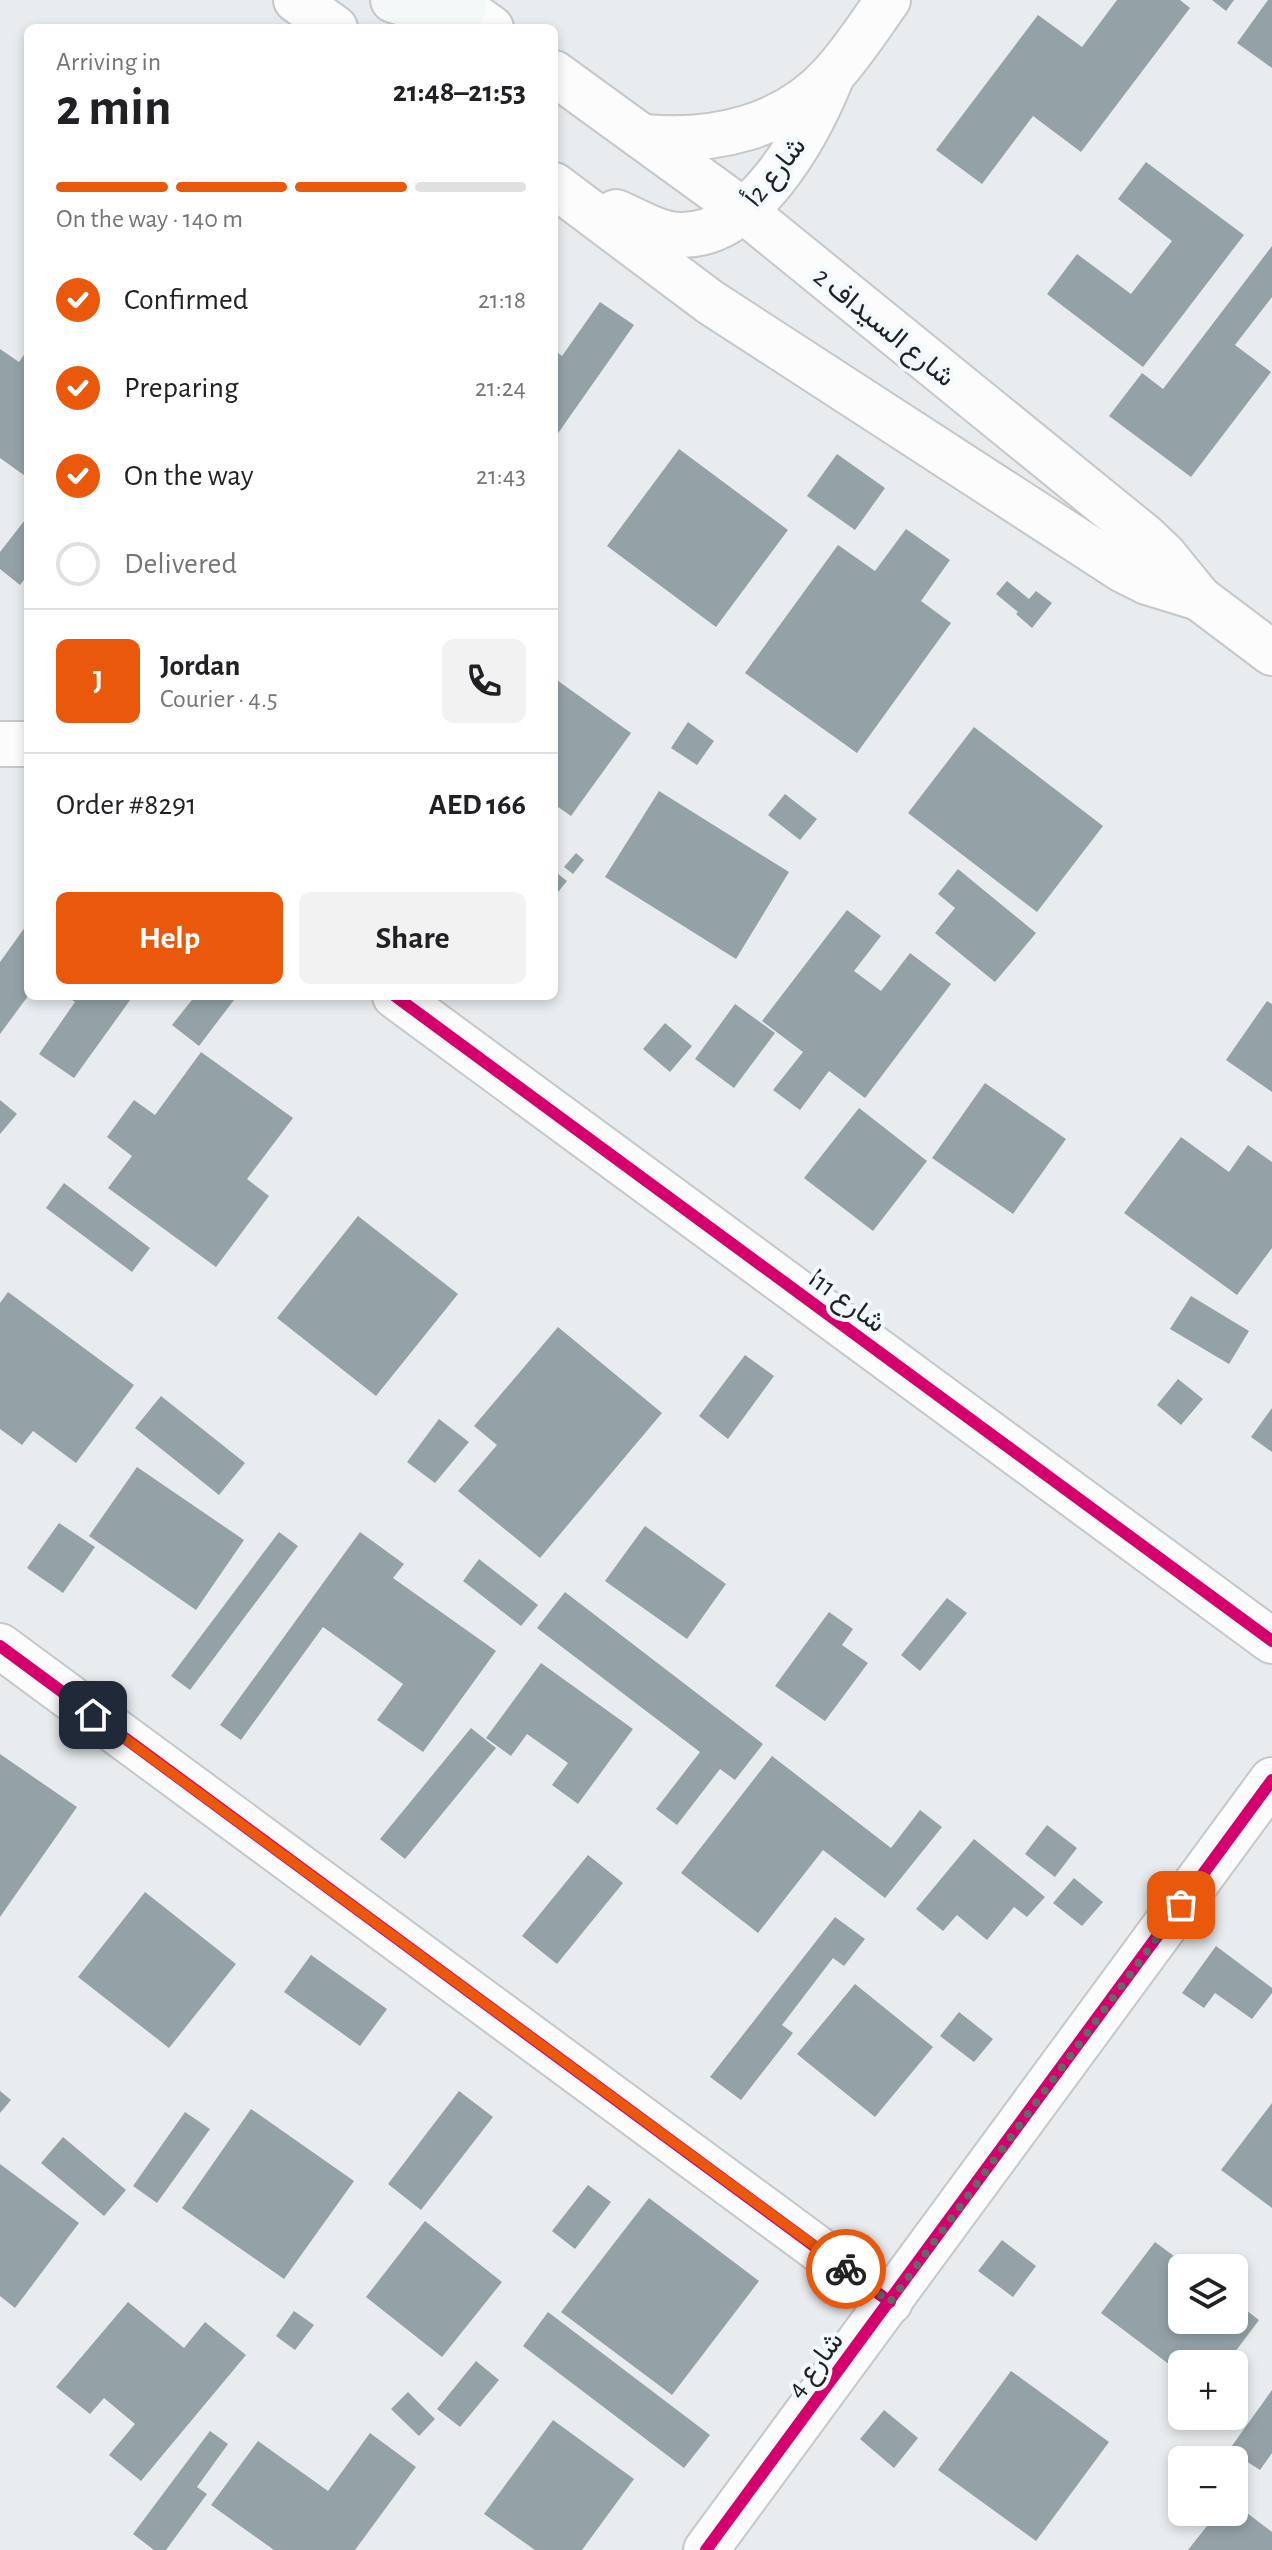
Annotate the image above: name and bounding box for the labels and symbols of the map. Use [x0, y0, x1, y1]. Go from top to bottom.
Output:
street label: شارع 2أ [737, 130, 814, 214]
street label: شارع السيداف 2 [806, 262, 960, 395]
street label: شارع 11ا [802, 1265, 890, 1341]
pin [59, 1681, 127, 1749]
pin [1147, 1871, 1215, 1939]
courier [806, 2229, 886, 2309]
street label: شارع 4 [782, 2327, 852, 2405]

